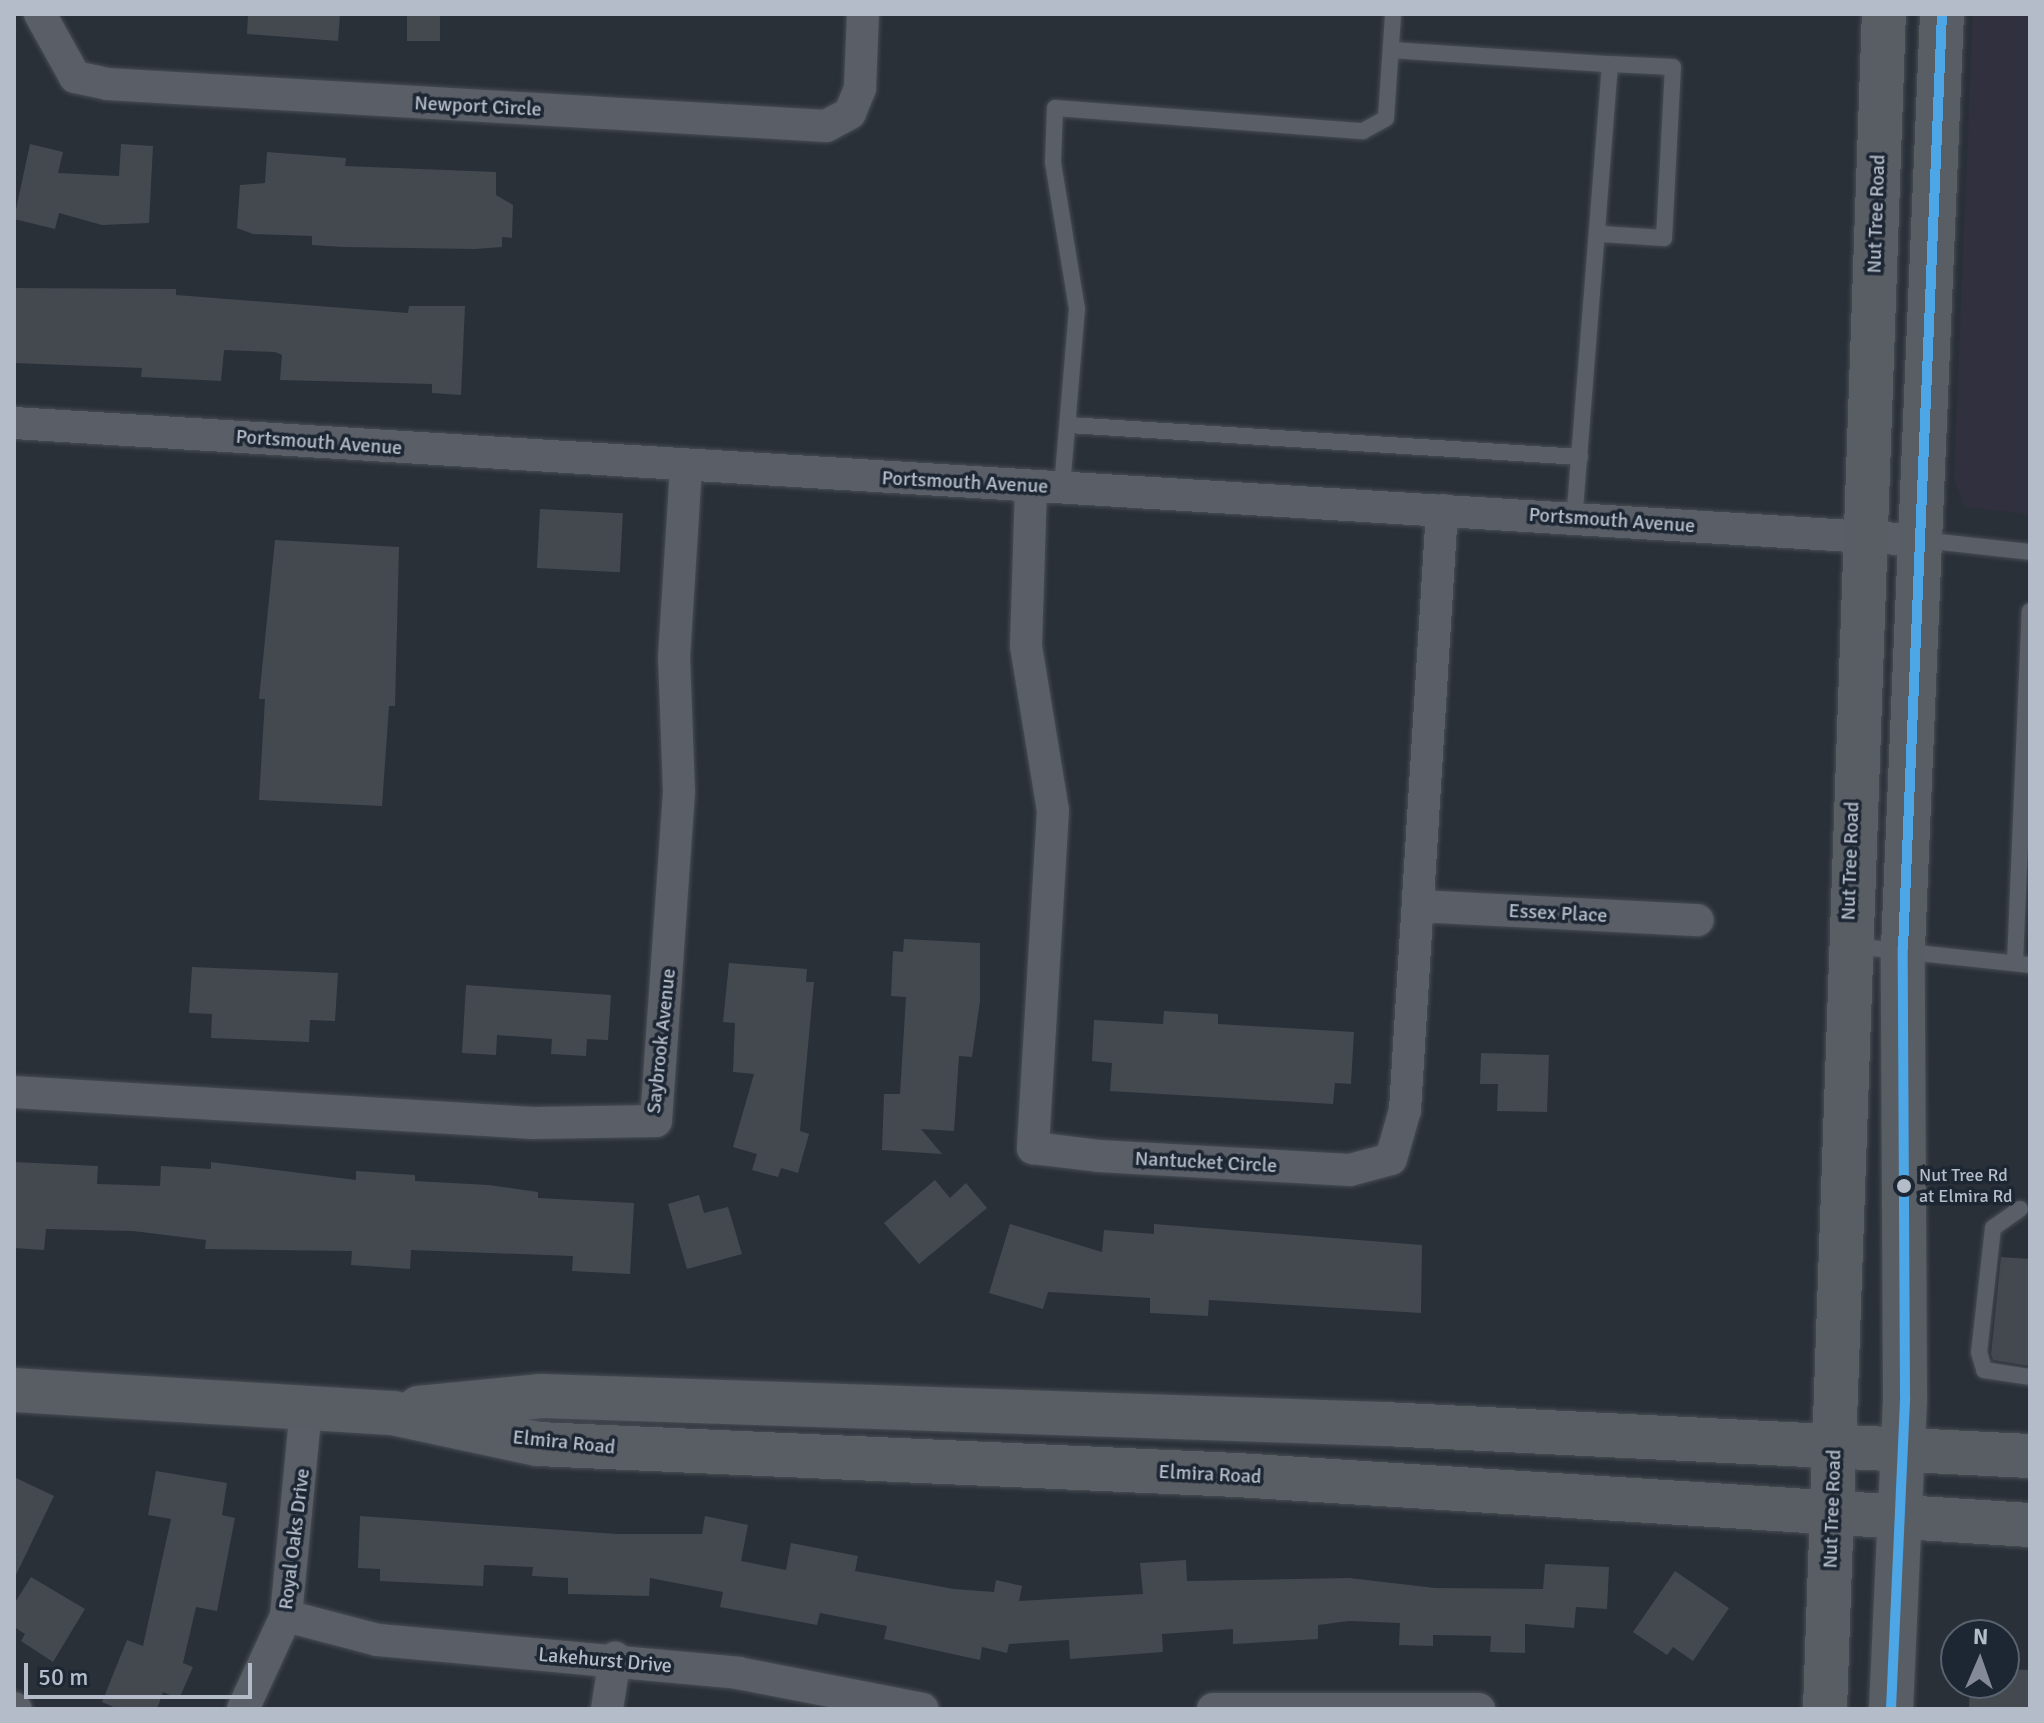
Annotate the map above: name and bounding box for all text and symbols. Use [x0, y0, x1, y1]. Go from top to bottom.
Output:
street label: Newport Circle [414, 91, 542, 121]
street label: Nut Tree Road [1862, 154, 1890, 274]
street label: Portsmouth Avenue [235, 424, 403, 460]
street label: Portsmouth Avenue [881, 466, 1049, 498]
street label: Portsmouth Avenue [1528, 502, 1696, 538]
street label: Nut Tree Road [1836, 801, 1864, 921]
street label: Essex Place [1508, 898, 1608, 928]
street label: Saybrook Avenue [641, 967, 681, 1115]
street label: Nantucket Circle [1134, 1146, 1278, 1178]
place label: Nut Tree Rd at Elmira Rd [1919, 1165, 2013, 1208]
marker: Nut Tree Rd at Elmira Rd [1896, 1178, 1912, 1194]
street label: Elmira Road [511, 1425, 617, 1459]
street label: Nut Tree Road [1818, 1449, 1846, 1569]
street label: Elmira Road [1158, 1459, 1262, 1489]
street label: Royal Oaks Drive [273, 1467, 315, 1611]
north arrow [1940, 1619, 2020, 1699]
text: N [1973, 1623, 1989, 1650]
street label: Lakehurst Drive [537, 1642, 673, 1678]
scale bar [28, 1647, 256, 1697]
text: 50 m [38, 1662, 88, 1692]

